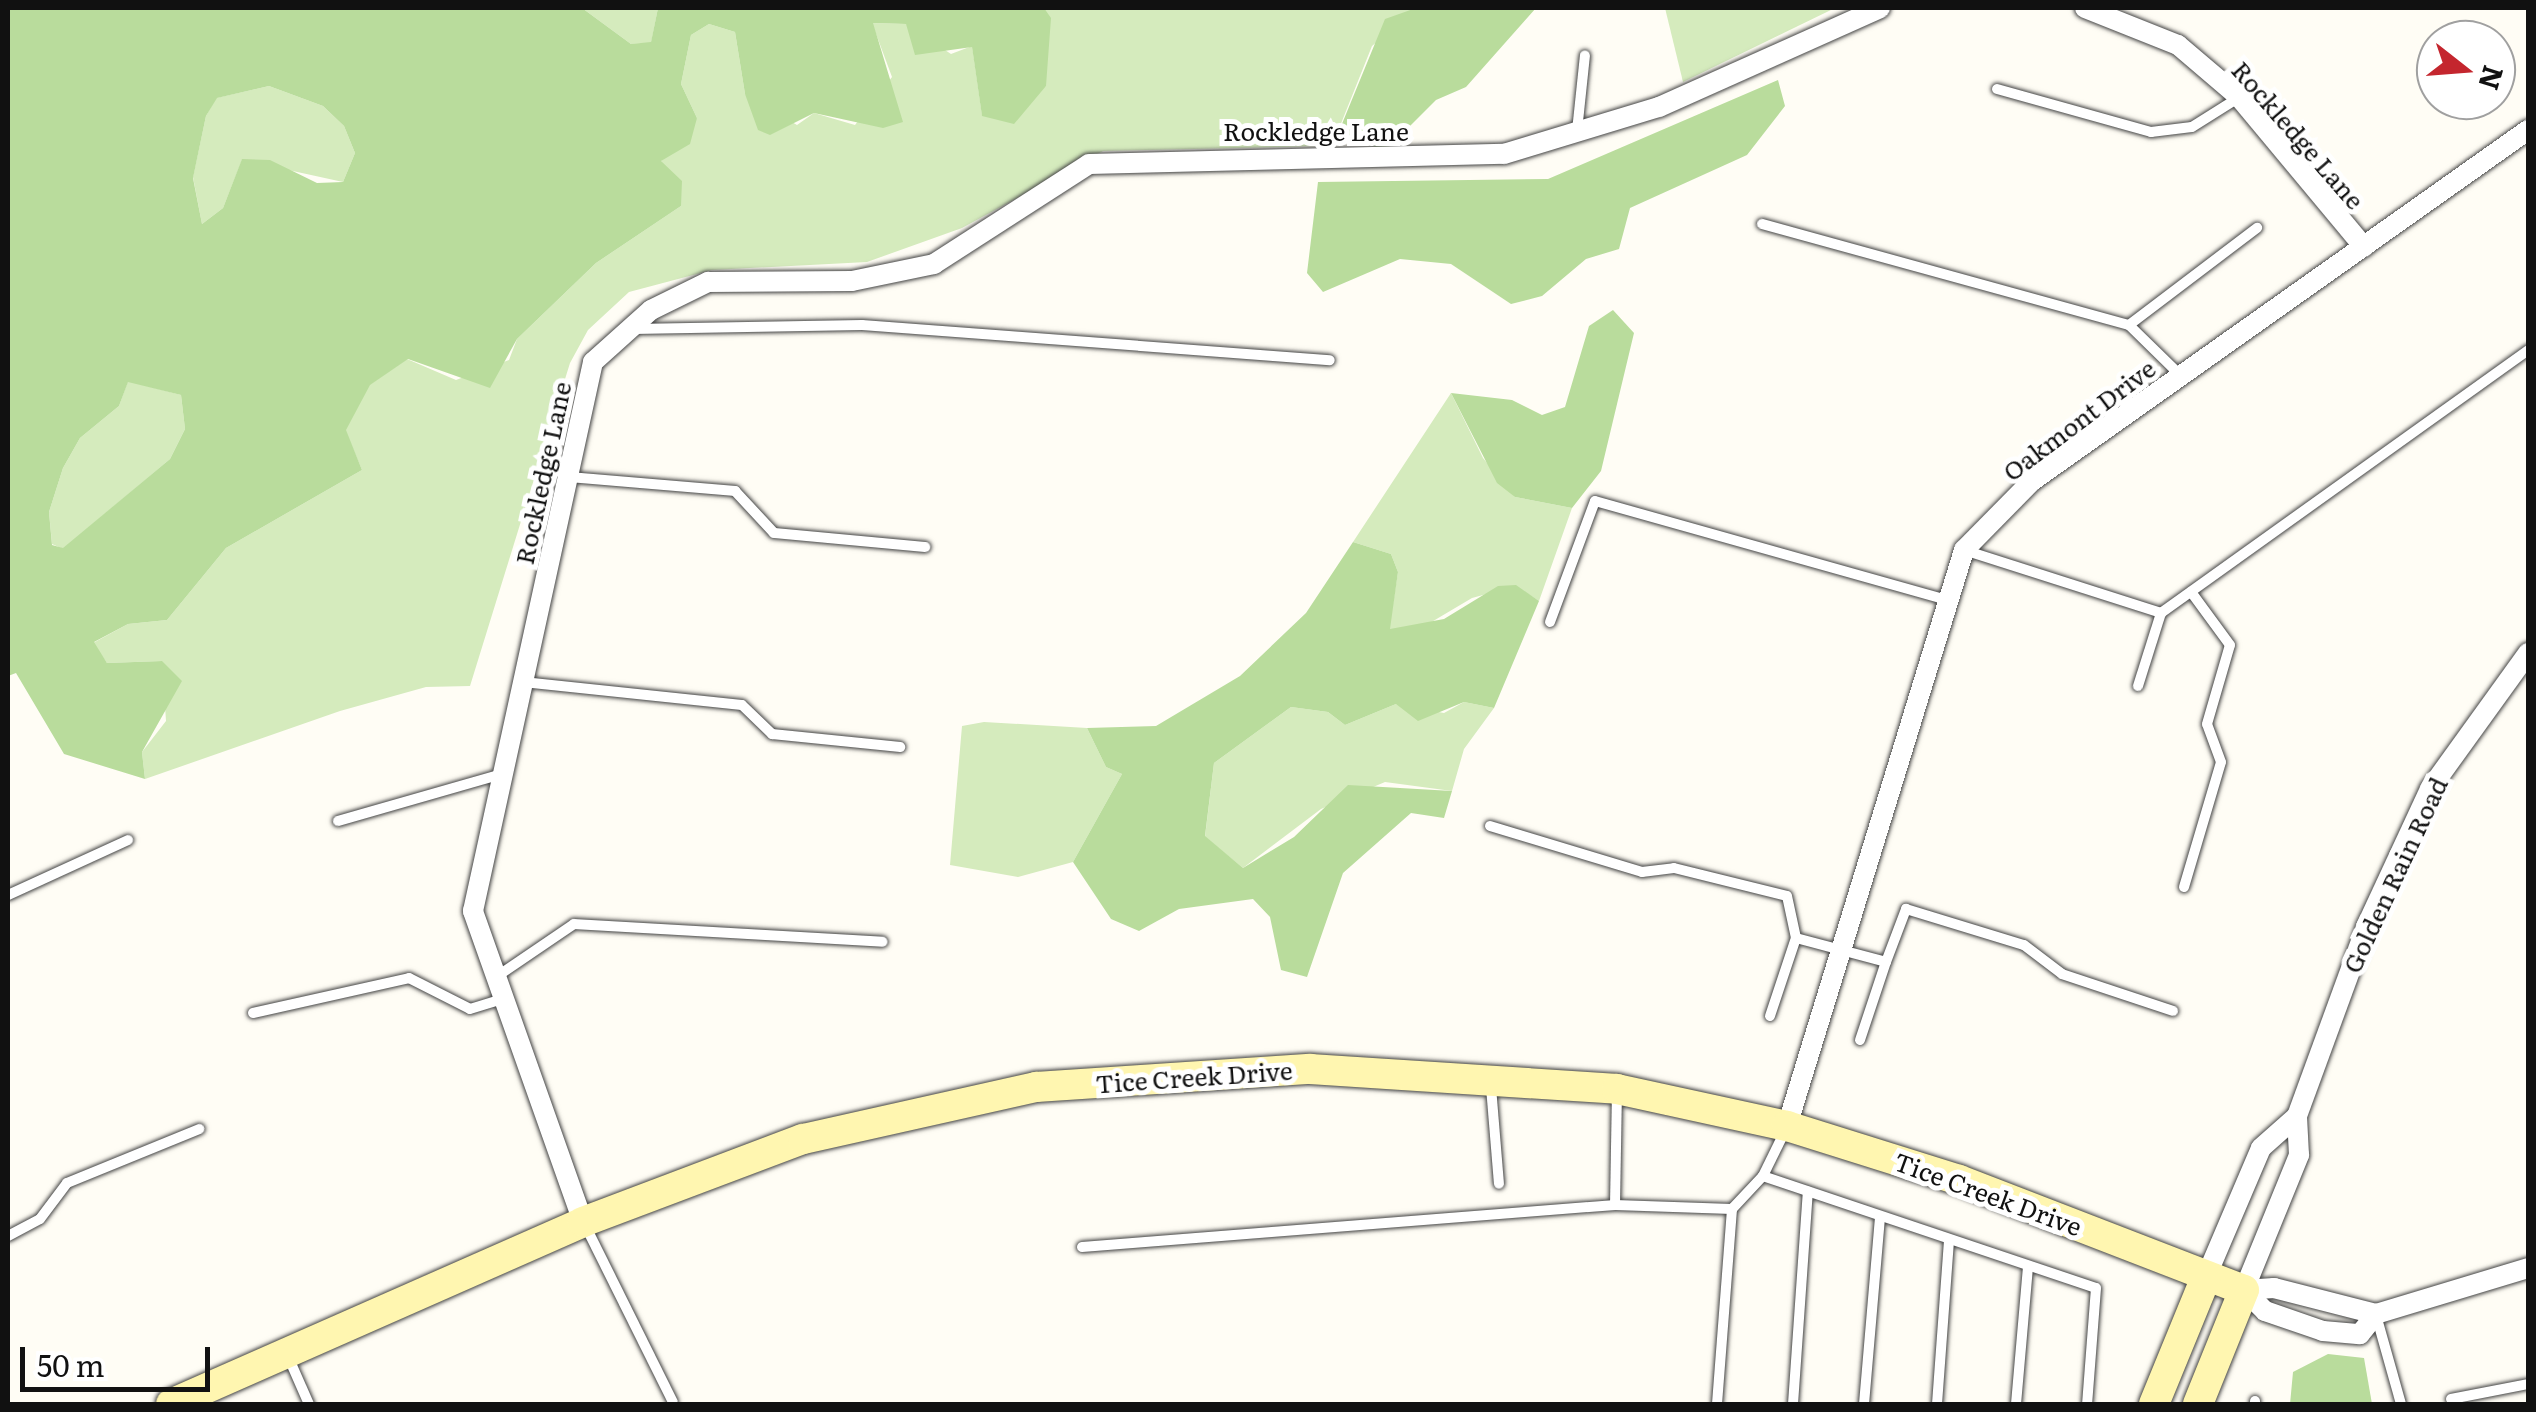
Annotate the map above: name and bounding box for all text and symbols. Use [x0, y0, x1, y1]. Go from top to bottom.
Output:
north arrow [2416, 20, 2516, 120]
street label: Rockledge Lane [2226, 55, 2370, 215]
text: N [2469, 61, 2516, 96]
street label: Rockledge Lane [1223, 116, 1409, 146]
street label: Oakmont Drive [1997, 353, 2161, 487]
street label: Rockledge Lane [509, 379, 577, 567]
street label: Golden Rain Road [2337, 772, 2453, 978]
street label: Tice Creek Drive [1095, 1055, 1293, 1099]
street label: Tice Creek Drive [1890, 1146, 2086, 1242]
scale bar [25, 1327, 215, 1389]
text: 50 m [37, 1342, 105, 1386]

